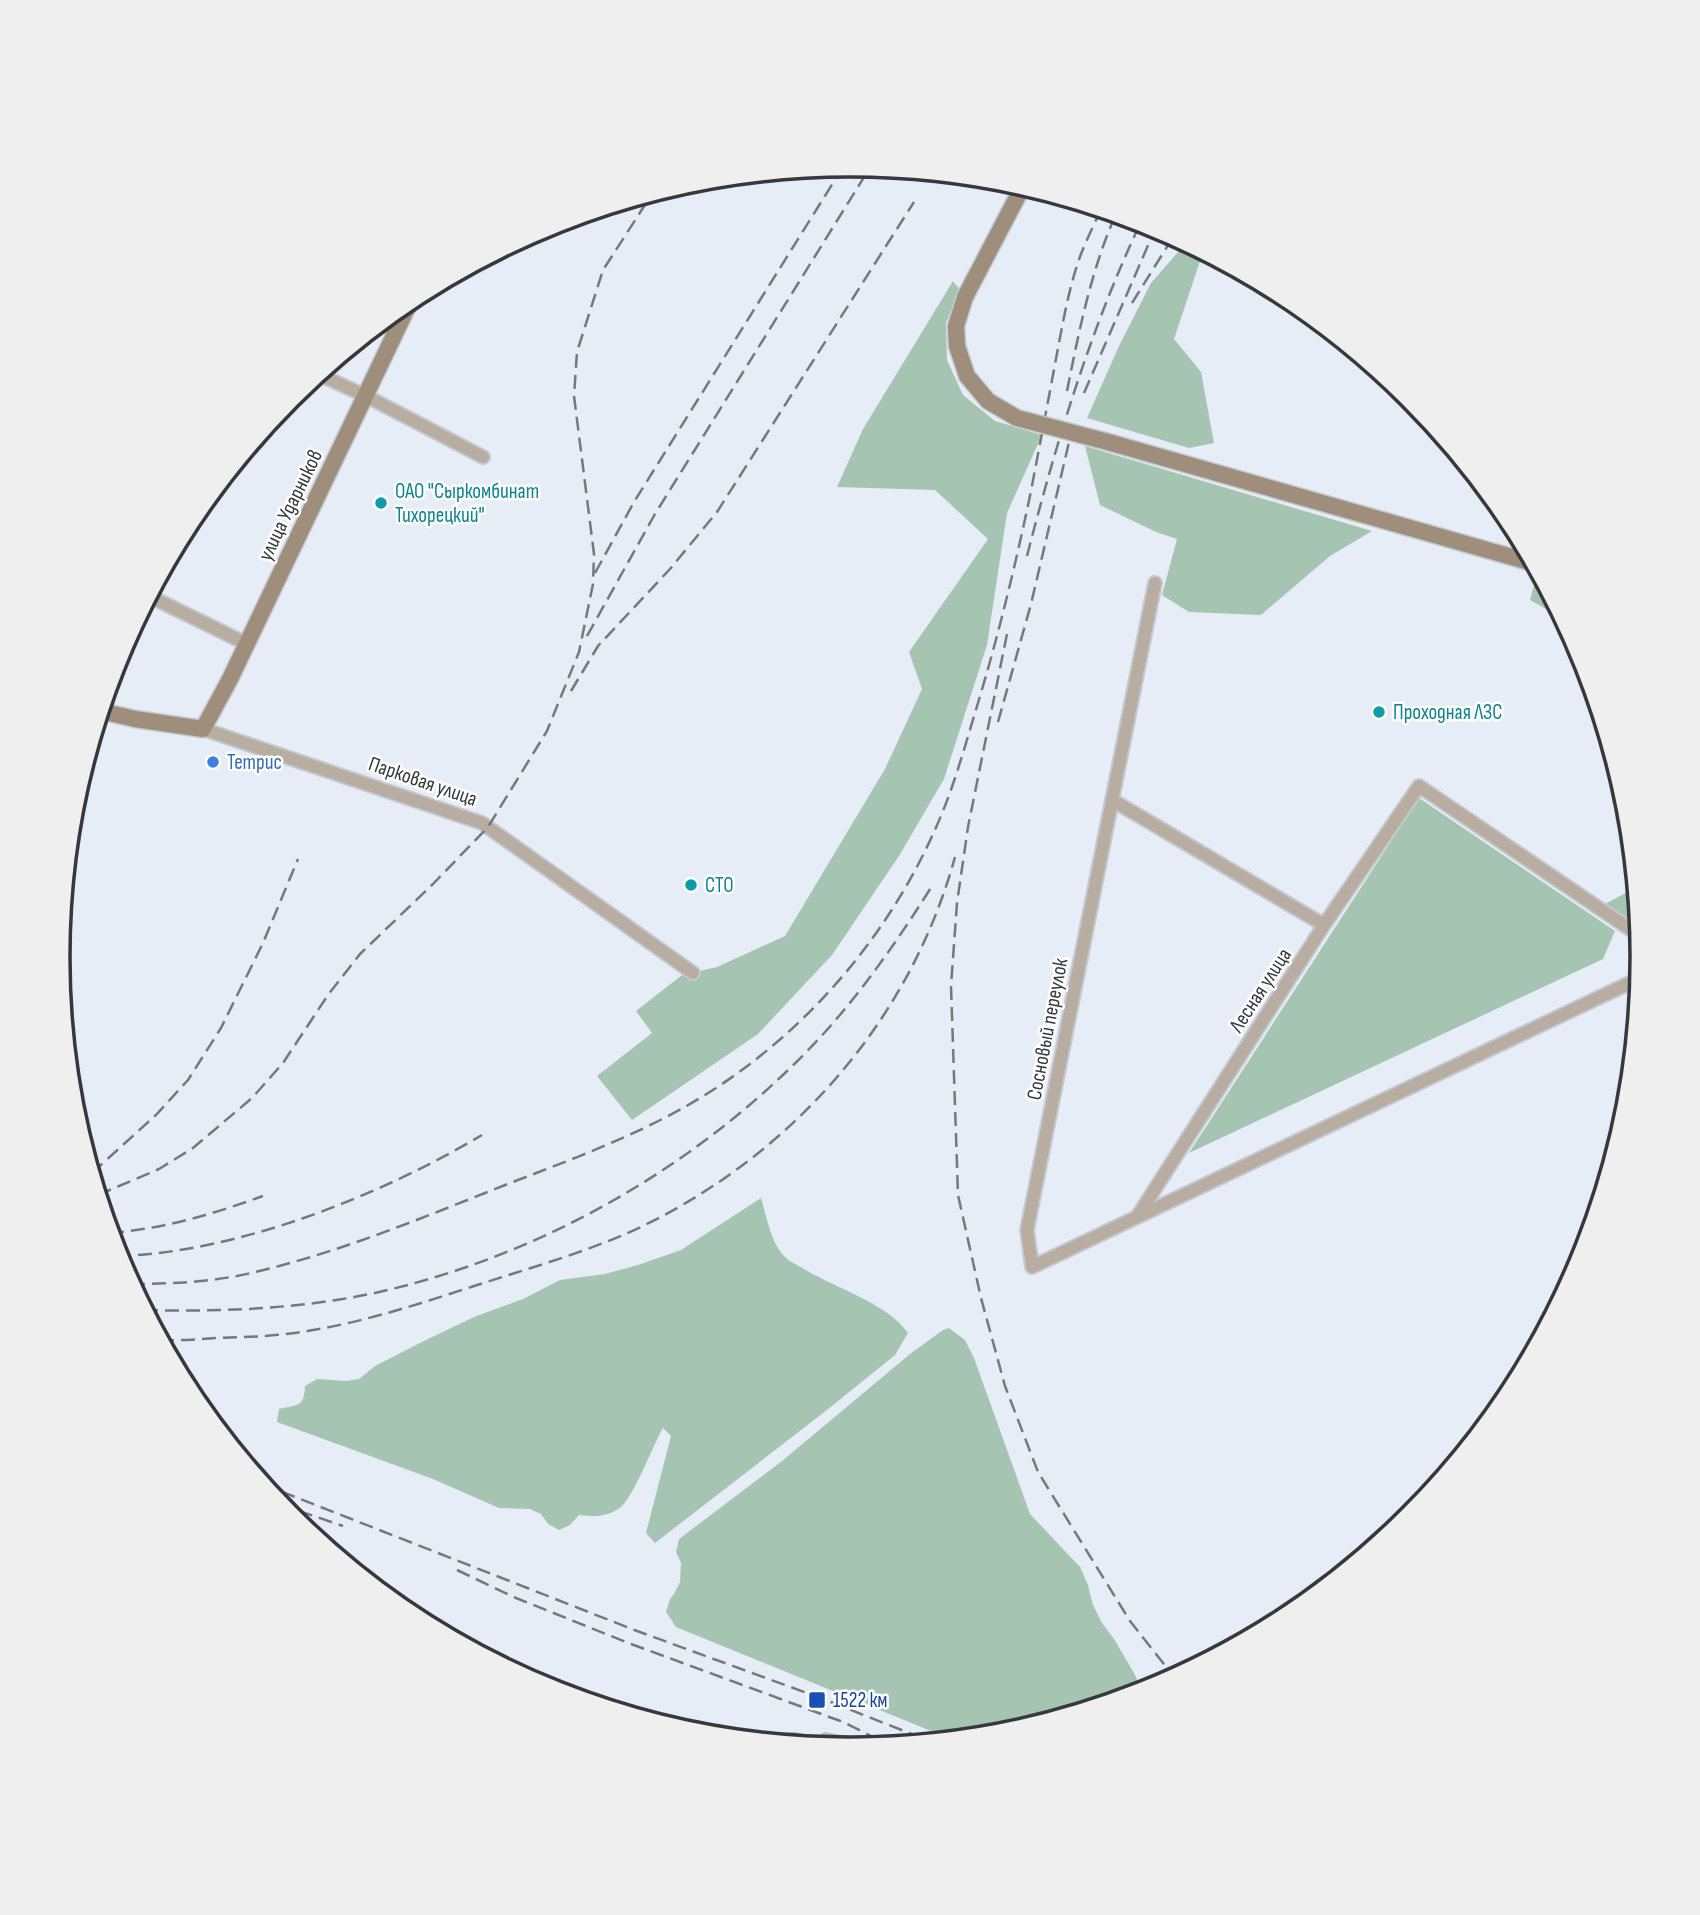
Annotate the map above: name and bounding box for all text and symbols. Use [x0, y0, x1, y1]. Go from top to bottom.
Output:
street label: улица Ударников [253, 446, 328, 565]
place label: ОАО "Сыркомбинат Тихорецкий" [395, 479, 539, 528]
marker: ОАО "Сыркомбинат Тихорецкий" [373, 495, 389, 511]
place label: Проходная ЛЗС [1393, 700, 1502, 725]
marker: Проходная ЛЗС [1371, 704, 1387, 720]
place label: Тетрис [227, 750, 282, 775]
street label: Парковая улица [365, 751, 480, 812]
marker: Тетрис [205, 754, 221, 770]
place label: СТО [705, 873, 734, 898]
marker: СТО [683, 877, 699, 893]
street label: Лесная улица [1223, 944, 1297, 1038]
street label: Сосновый переулок [1022, 956, 1073, 1102]
place label: 1522 км [833, 1688, 888, 1713]
marker: 1522 км [807, 1690, 827, 1710]

